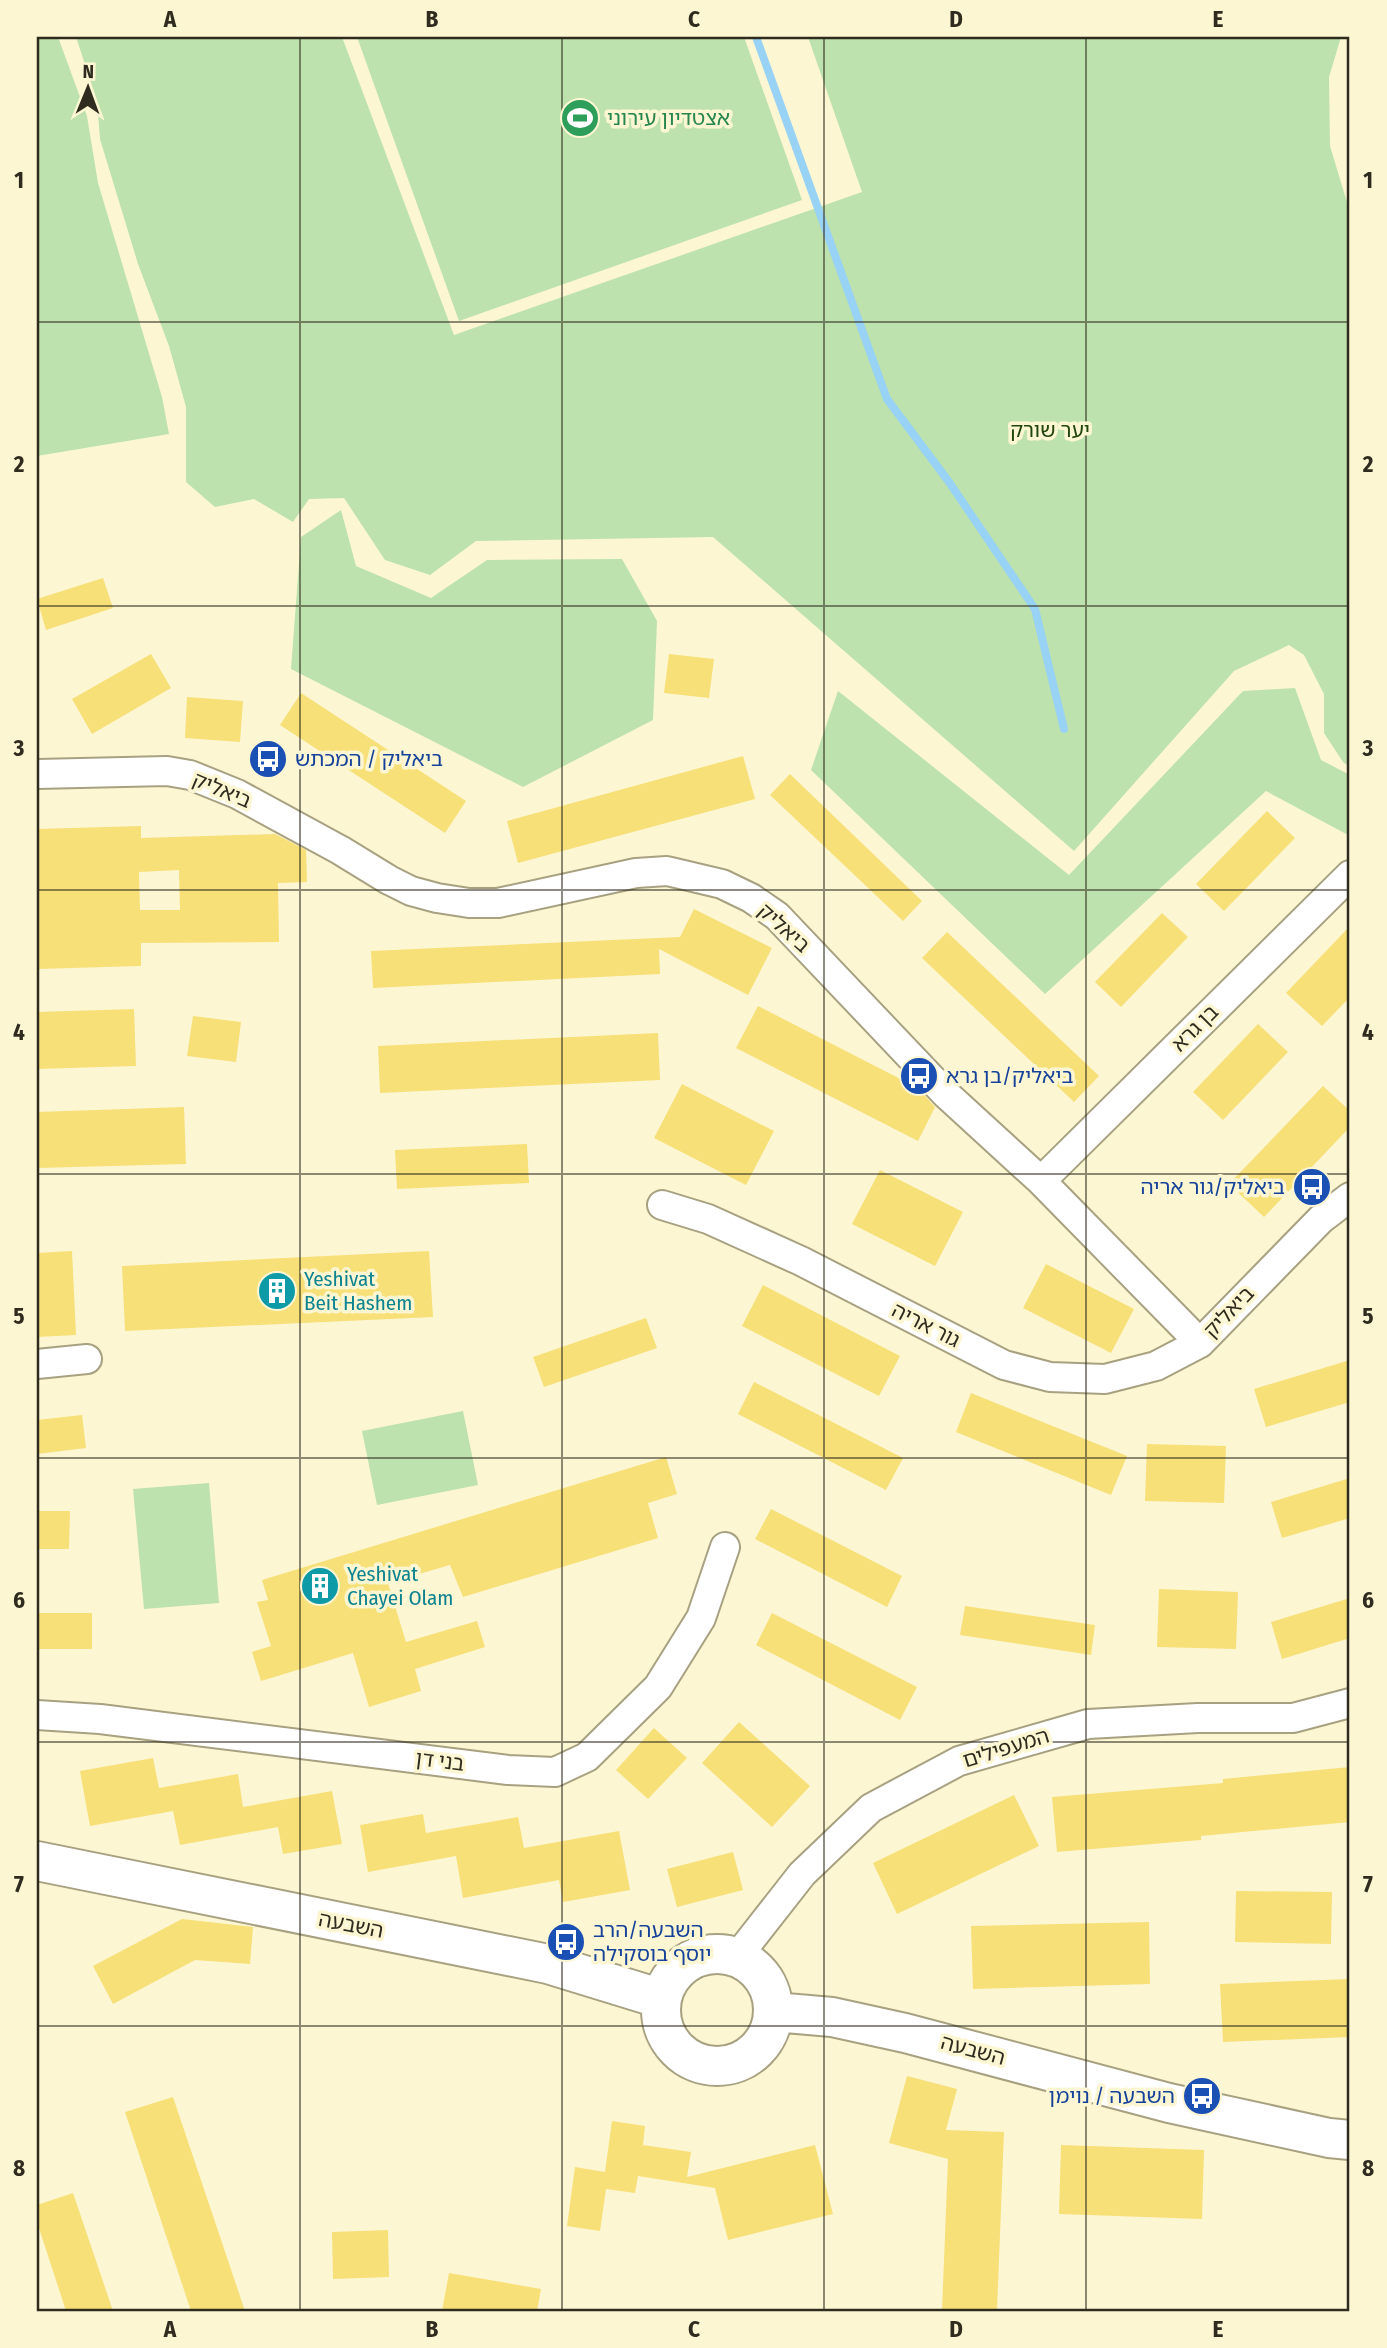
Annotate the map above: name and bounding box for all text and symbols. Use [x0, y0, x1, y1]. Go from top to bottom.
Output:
text: A [163, 5, 177, 33]
text: B [426, 5, 439, 33]
text: C [688, 5, 700, 33]
text: D [949, 5, 963, 33]
text: E [1213, 5, 1224, 33]
north arrow [52, 52, 122, 122]
text: N [82, 60, 94, 83]
sports icon: אצטדיון עירוני [559, 97, 601, 139]
place label: אצטדיון עירוני [607, 105, 730, 131]
text: 1 [14, 166, 24, 194]
text: 1 [1363, 166, 1373, 194]
park label: יער שורק [1010, 417, 1090, 443]
text: 2 [13, 450, 25, 478]
text: 2 [1362, 450, 1374, 478]
text: 3 [13, 734, 25, 762]
text: 3 [1362, 734, 1374, 762]
bus stop icon: ביאליק / המכתש [247, 738, 289, 780]
place label: ביאליק / המכתש [295, 746, 443, 772]
street label: ביאליק [189, 766, 255, 814]
street label: ביאליק [752, 898, 816, 958]
street label: בן גרא [1166, 999, 1224, 1057]
text: 4 [13, 1018, 25, 1046]
text: 4 [1362, 1018, 1374, 1046]
bus stop icon: ביאליק/בן גרא [898, 1055, 940, 1097]
place label: ביאליק/בן גרא [946, 1063, 1073, 1089]
bus stop icon: ביאליק/גור אריה [1291, 1166, 1333, 1208]
place label: ביאליק/גור אריה [1140, 1174, 1285, 1200]
place label: Yeshivat Beit Hashem [304, 1266, 412, 1316]
building icon: Yeshivat Beit Hashem [256, 1270, 298, 1312]
street label: ביאליק [1198, 1281, 1260, 1343]
street label: גור אריה [888, 1297, 965, 1353]
text: 5 [13, 1302, 25, 1330]
text: 5 [1362, 1302, 1374, 1330]
place label: Yeshivat Chayei Olam [347, 1561, 453, 1611]
building icon: Yeshivat Chayei Olam [299, 1565, 341, 1607]
text: 6 [13, 1586, 25, 1614]
text: 6 [1362, 1586, 1374, 1614]
street label: המעפילים [960, 1723, 1052, 1773]
street label: בני דן [414, 1745, 466, 1777]
text: 7 [14, 1870, 24, 1898]
text: 7 [1363, 1870, 1373, 1898]
street label: השבעה [316, 1906, 386, 1944]
place label: השבעה/הרב יוסף בוסקילה [593, 1917, 711, 1967]
bus stop icon: השבעה/הרב יוסף בוסקילה [545, 1921, 587, 1963]
street label: השבעה [938, 2029, 1008, 2071]
bus stop icon: השבעה / נוימן [1181, 2075, 1223, 2117]
place label: השבעה / נוימן [1049, 2083, 1175, 2109]
text: 8 [13, 2154, 25, 2182]
text: 8 [1362, 2154, 1374, 2182]
text: A [163, 2315, 177, 2343]
text: B [426, 2315, 439, 2343]
text: C [688, 2315, 700, 2343]
text: D [949, 2315, 963, 2343]
text: E [1213, 2315, 1224, 2343]

